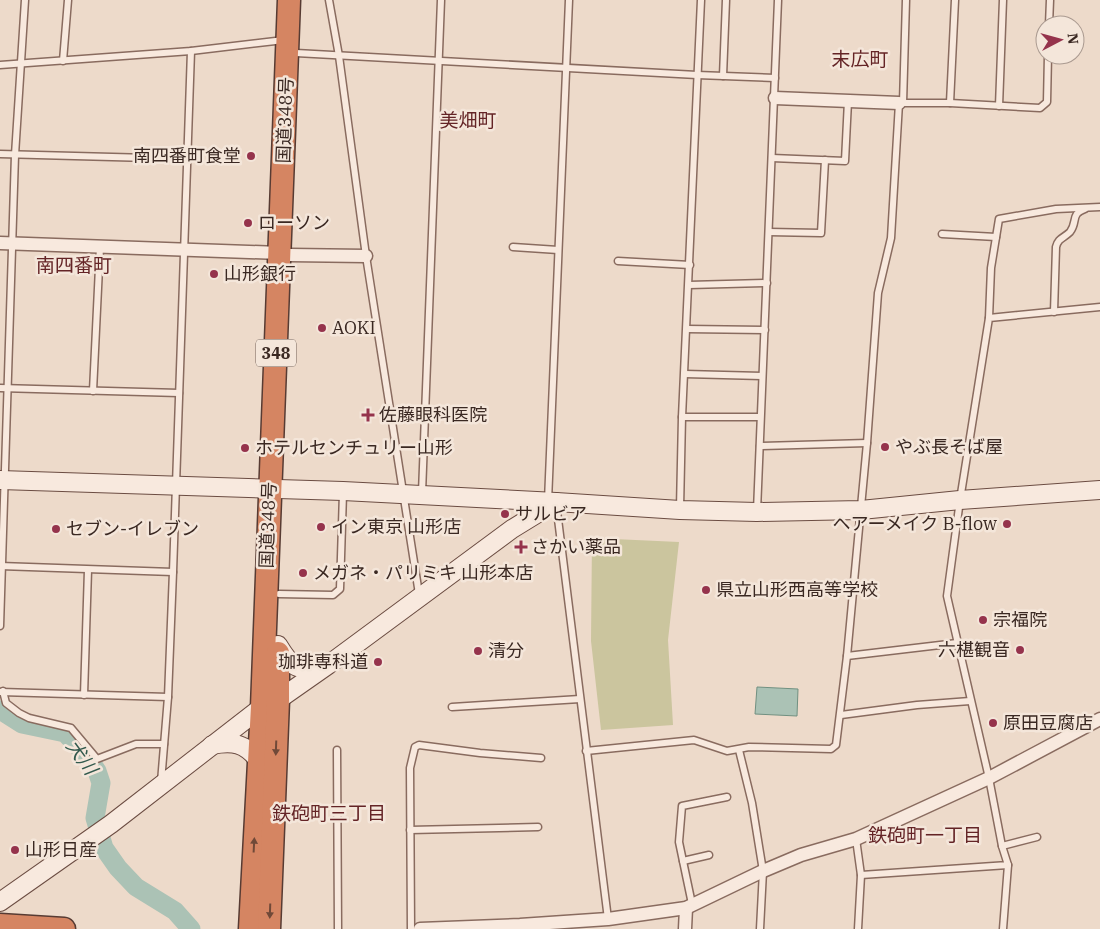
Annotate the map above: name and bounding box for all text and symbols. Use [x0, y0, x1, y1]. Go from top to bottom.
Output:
north arrow [1035, 15, 1085, 65]
text: N [1063, 32, 1082, 45]
district label: 末広町 [831, 47, 889, 71]
street label: 国道348号 [271, 76, 298, 164]
district label: 美畑町 [439, 108, 497, 132]
place label: 南四番町食堂 [133, 144, 241, 167]
marker: 南四番町食堂 [245, 150, 257, 162]
place label: ローソン [258, 211, 330, 234]
marker: ローソン [242, 217, 254, 229]
district label: 南四番町 [36, 253, 112, 277]
place label: 山形銀行 [224, 262, 296, 285]
marker: 山形銀行 [208, 268, 220, 280]
place label: AOKI [332, 316, 376, 339]
marker: AOKI [316, 322, 328, 334]
road number: 348 [256, 339, 296, 366]
place label: 佐藤眼科医院 [379, 403, 487, 426]
marker: 佐藤眼科医院 [361, 408, 375, 422]
place label: やぶ長そば屋 [895, 435, 1003, 458]
place label: ホテルセンチュリー山形 [255, 436, 453, 459]
marker: やぶ長そば屋 [879, 441, 891, 453]
marker: ホテルセンチュリー山形 [239, 442, 251, 454]
street label: 国道348号 [254, 481, 281, 569]
place label: サルビア [515, 502, 587, 525]
marker: サルビア [499, 508, 511, 520]
place label: ヘアーメイク B-flow [833, 512, 997, 535]
place label: イン東京 山形店 [331, 515, 461, 538]
place label: セブン-イレブン [66, 517, 199, 540]
marker: ヘアーメイク B-flow [1001, 518, 1013, 530]
marker: イン東京 山形店 [315, 521, 327, 533]
marker: セブン-イレブン [50, 523, 62, 535]
place label: さかい薬品 [531, 535, 621, 558]
marker: さかい薬品 [515, 541, 527, 553]
place label: メガネ・パリミキ 山形本店 [313, 561, 533, 584]
marker: メガネ・パリミキ 山形本店 [297, 567, 309, 579]
place label: 県立山形西高等学校 [716, 578, 878, 601]
marker: 県立山形西高等学校 [700, 584, 712, 596]
place label: 宗福院 [993, 608, 1047, 631]
marker: 宗福院 [977, 614, 989, 626]
place label: 六椹観音 [938, 638, 1010, 661]
place label: 清分 [488, 639, 524, 662]
marker: 六椹観音 [1014, 644, 1026, 656]
marker: 清分 [472, 645, 484, 657]
place label: 珈琲専科道 [278, 650, 368, 673]
marker: 珈琲専科道 [372, 656, 384, 668]
place label: 原田豆腐店 [1003, 711, 1093, 734]
marker: 原田豆腐店 [987, 717, 999, 729]
water label: 犬川 [61, 735, 104, 781]
one-way arrow [272, 741, 280, 757]
district label: 鉄砲町三丁目 [272, 801, 386, 825]
district label: 鉄砲町一丁目 [868, 823, 982, 847]
one-way arrow [251, 837, 259, 853]
place label: 山形日産 [25, 838, 97, 861]
marker: 山形日産 [9, 844, 21, 856]
one-way arrow [265, 903, 273, 919]

